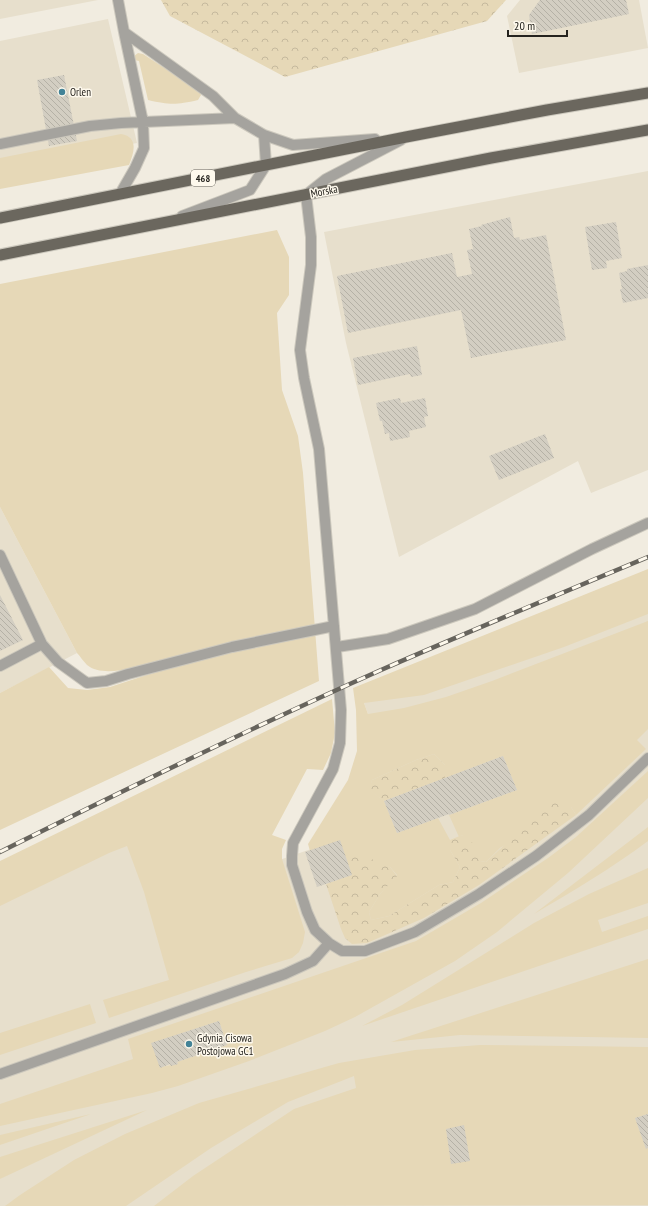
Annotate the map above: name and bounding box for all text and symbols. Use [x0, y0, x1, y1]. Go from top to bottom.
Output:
scale bar [508, 12, 567, 38]
text: 20 m [514, 18, 535, 33]
place label: Orlen [70, 85, 91, 99]
marker: Orlen [57, 87, 67, 97]
road number: 468 [191, 170, 215, 186]
street label: Morska [309, 182, 339, 200]
place label: Gdynia Cisowa Postojowa GC1 [197, 1031, 253, 1058]
marker: Gdynia Cisowa Postojowa GC1 [184, 1039, 194, 1049]

